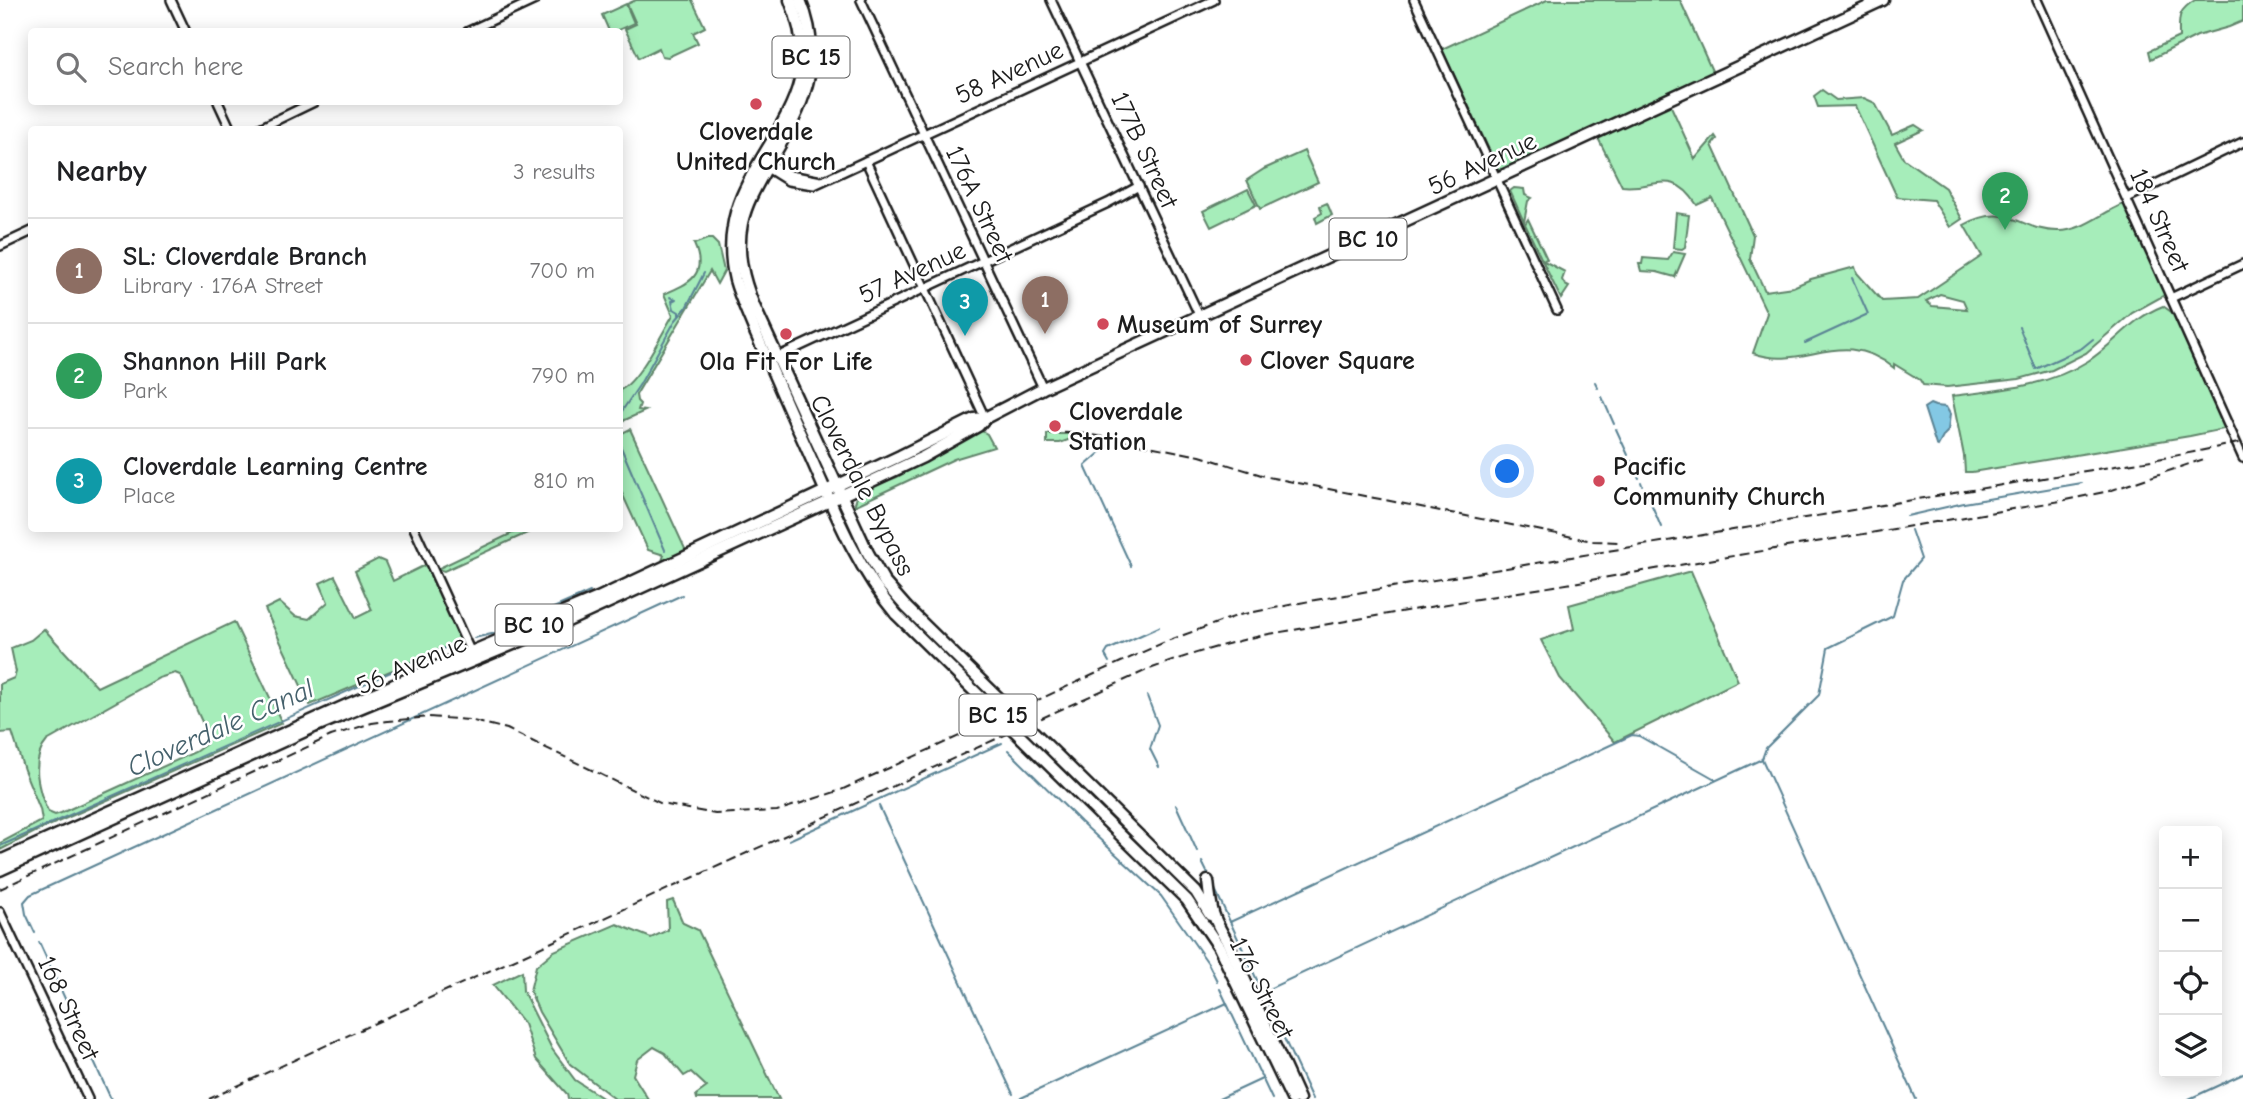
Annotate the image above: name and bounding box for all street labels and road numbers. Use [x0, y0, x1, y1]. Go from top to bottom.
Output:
street label: 58 Avenue [951, 35, 1068, 111]
road number: BC 15 [772, 36, 850, 78]
street label: 177B Street [1104, 88, 1185, 215]
street label: 56 Avenue [1423, 126, 1541, 202]
street label: 176A Street [939, 141, 1020, 269]
street label: 184 Street [2123, 164, 2196, 278]
road number: BC 10 [1330, 219, 1406, 260]
street label: 57 Avenue [854, 235, 971, 311]
street label: Cloverdale Bypass [804, 390, 921, 581]
road number: BC 10 [496, 604, 572, 646]
street label: 56 Avenue [352, 628, 471, 701]
road number: BC 15 [960, 694, 1036, 736]
street label: 176 Street [1223, 933, 1300, 1046]
street label: 168 Street [31, 952, 106, 1067]

